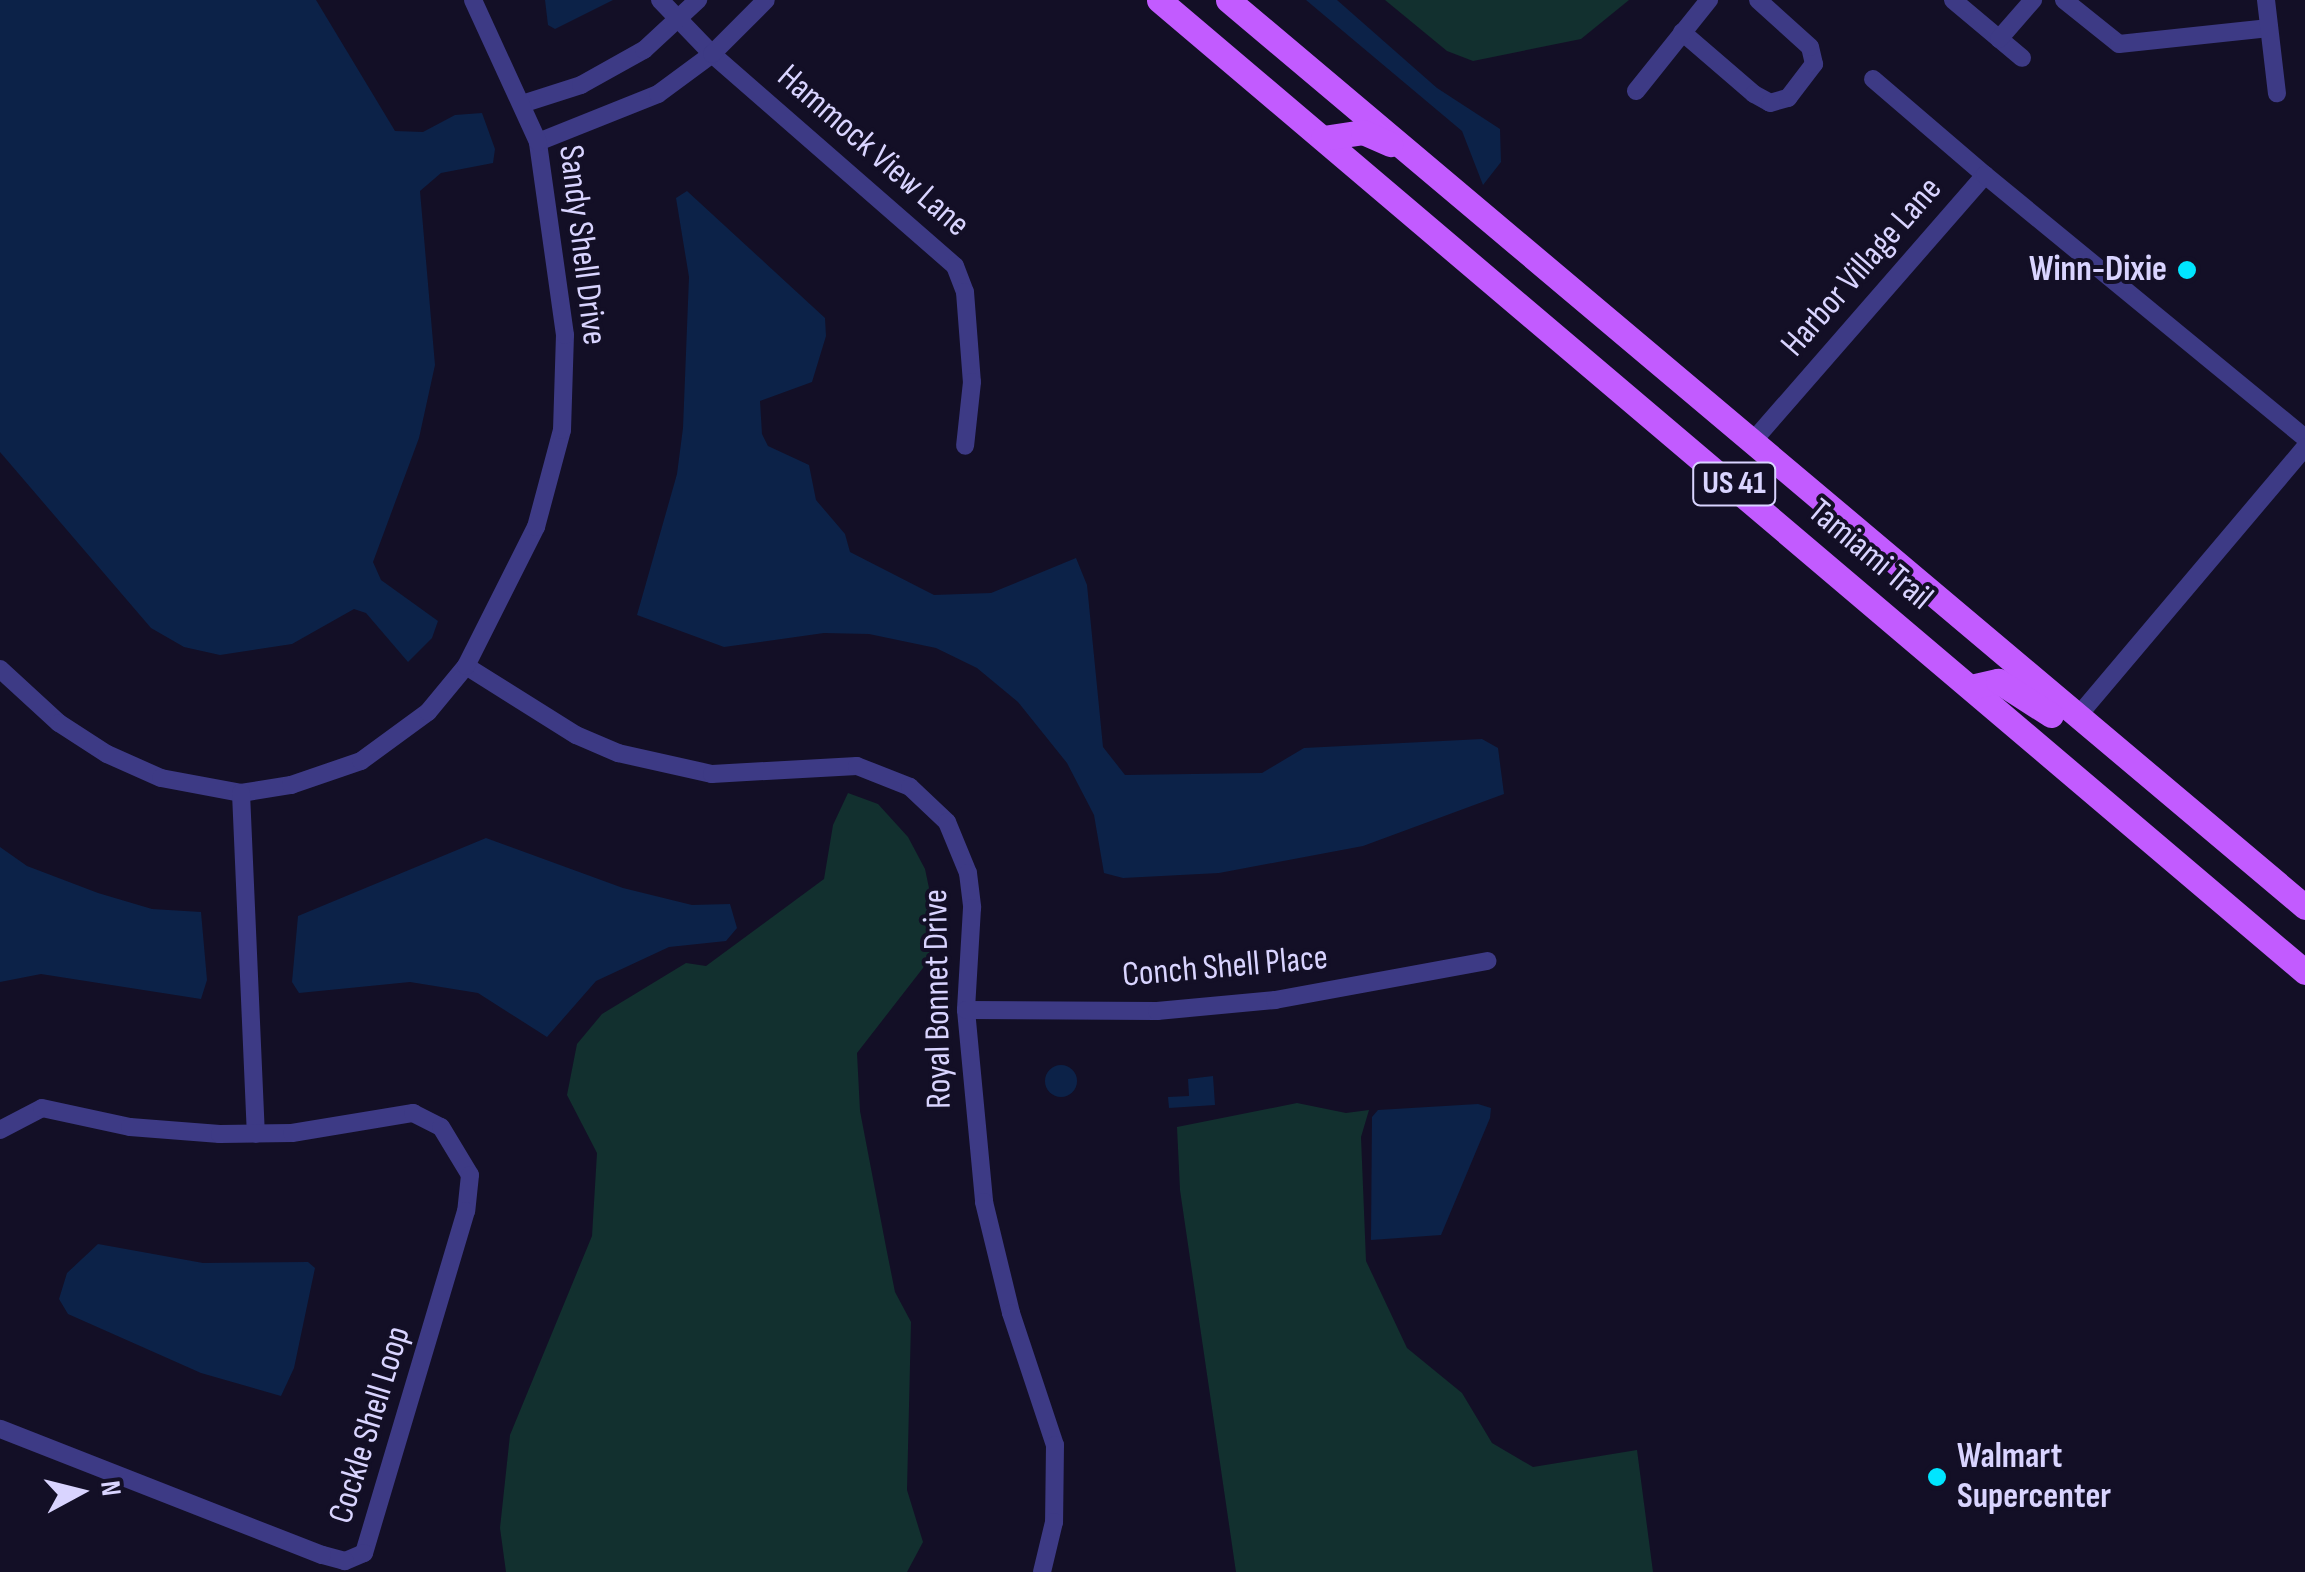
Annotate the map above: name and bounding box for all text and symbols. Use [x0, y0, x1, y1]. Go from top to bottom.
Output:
street label: Hammock View Lane [768, 56, 978, 246]
street label: Sandy Shell Drive [549, 143, 615, 347]
street label: Harbor Village Lane [1773, 169, 1951, 365]
place label: Winn-Dixie [2029, 249, 2167, 291]
marker: Winn-Dixie [2176, 259, 2198, 281]
road number: US 41 [1692, 457, 1776, 511]
street label: Tamiami Trail [1799, 491, 1941, 619]
street label: Royal Bonnet Drive [915, 889, 961, 1109]
street label: Conch Shell Place [1121, 937, 1329, 997]
street label: Cockle Shell Loop [320, 1322, 420, 1528]
place label: Walmart Supercenter [1957, 1436, 2111, 1518]
north arrow [30, 1442, 130, 1542]
marker: Walmart Supercenter [1926, 1466, 1948, 1488]
text: N [93, 1479, 128, 1498]

